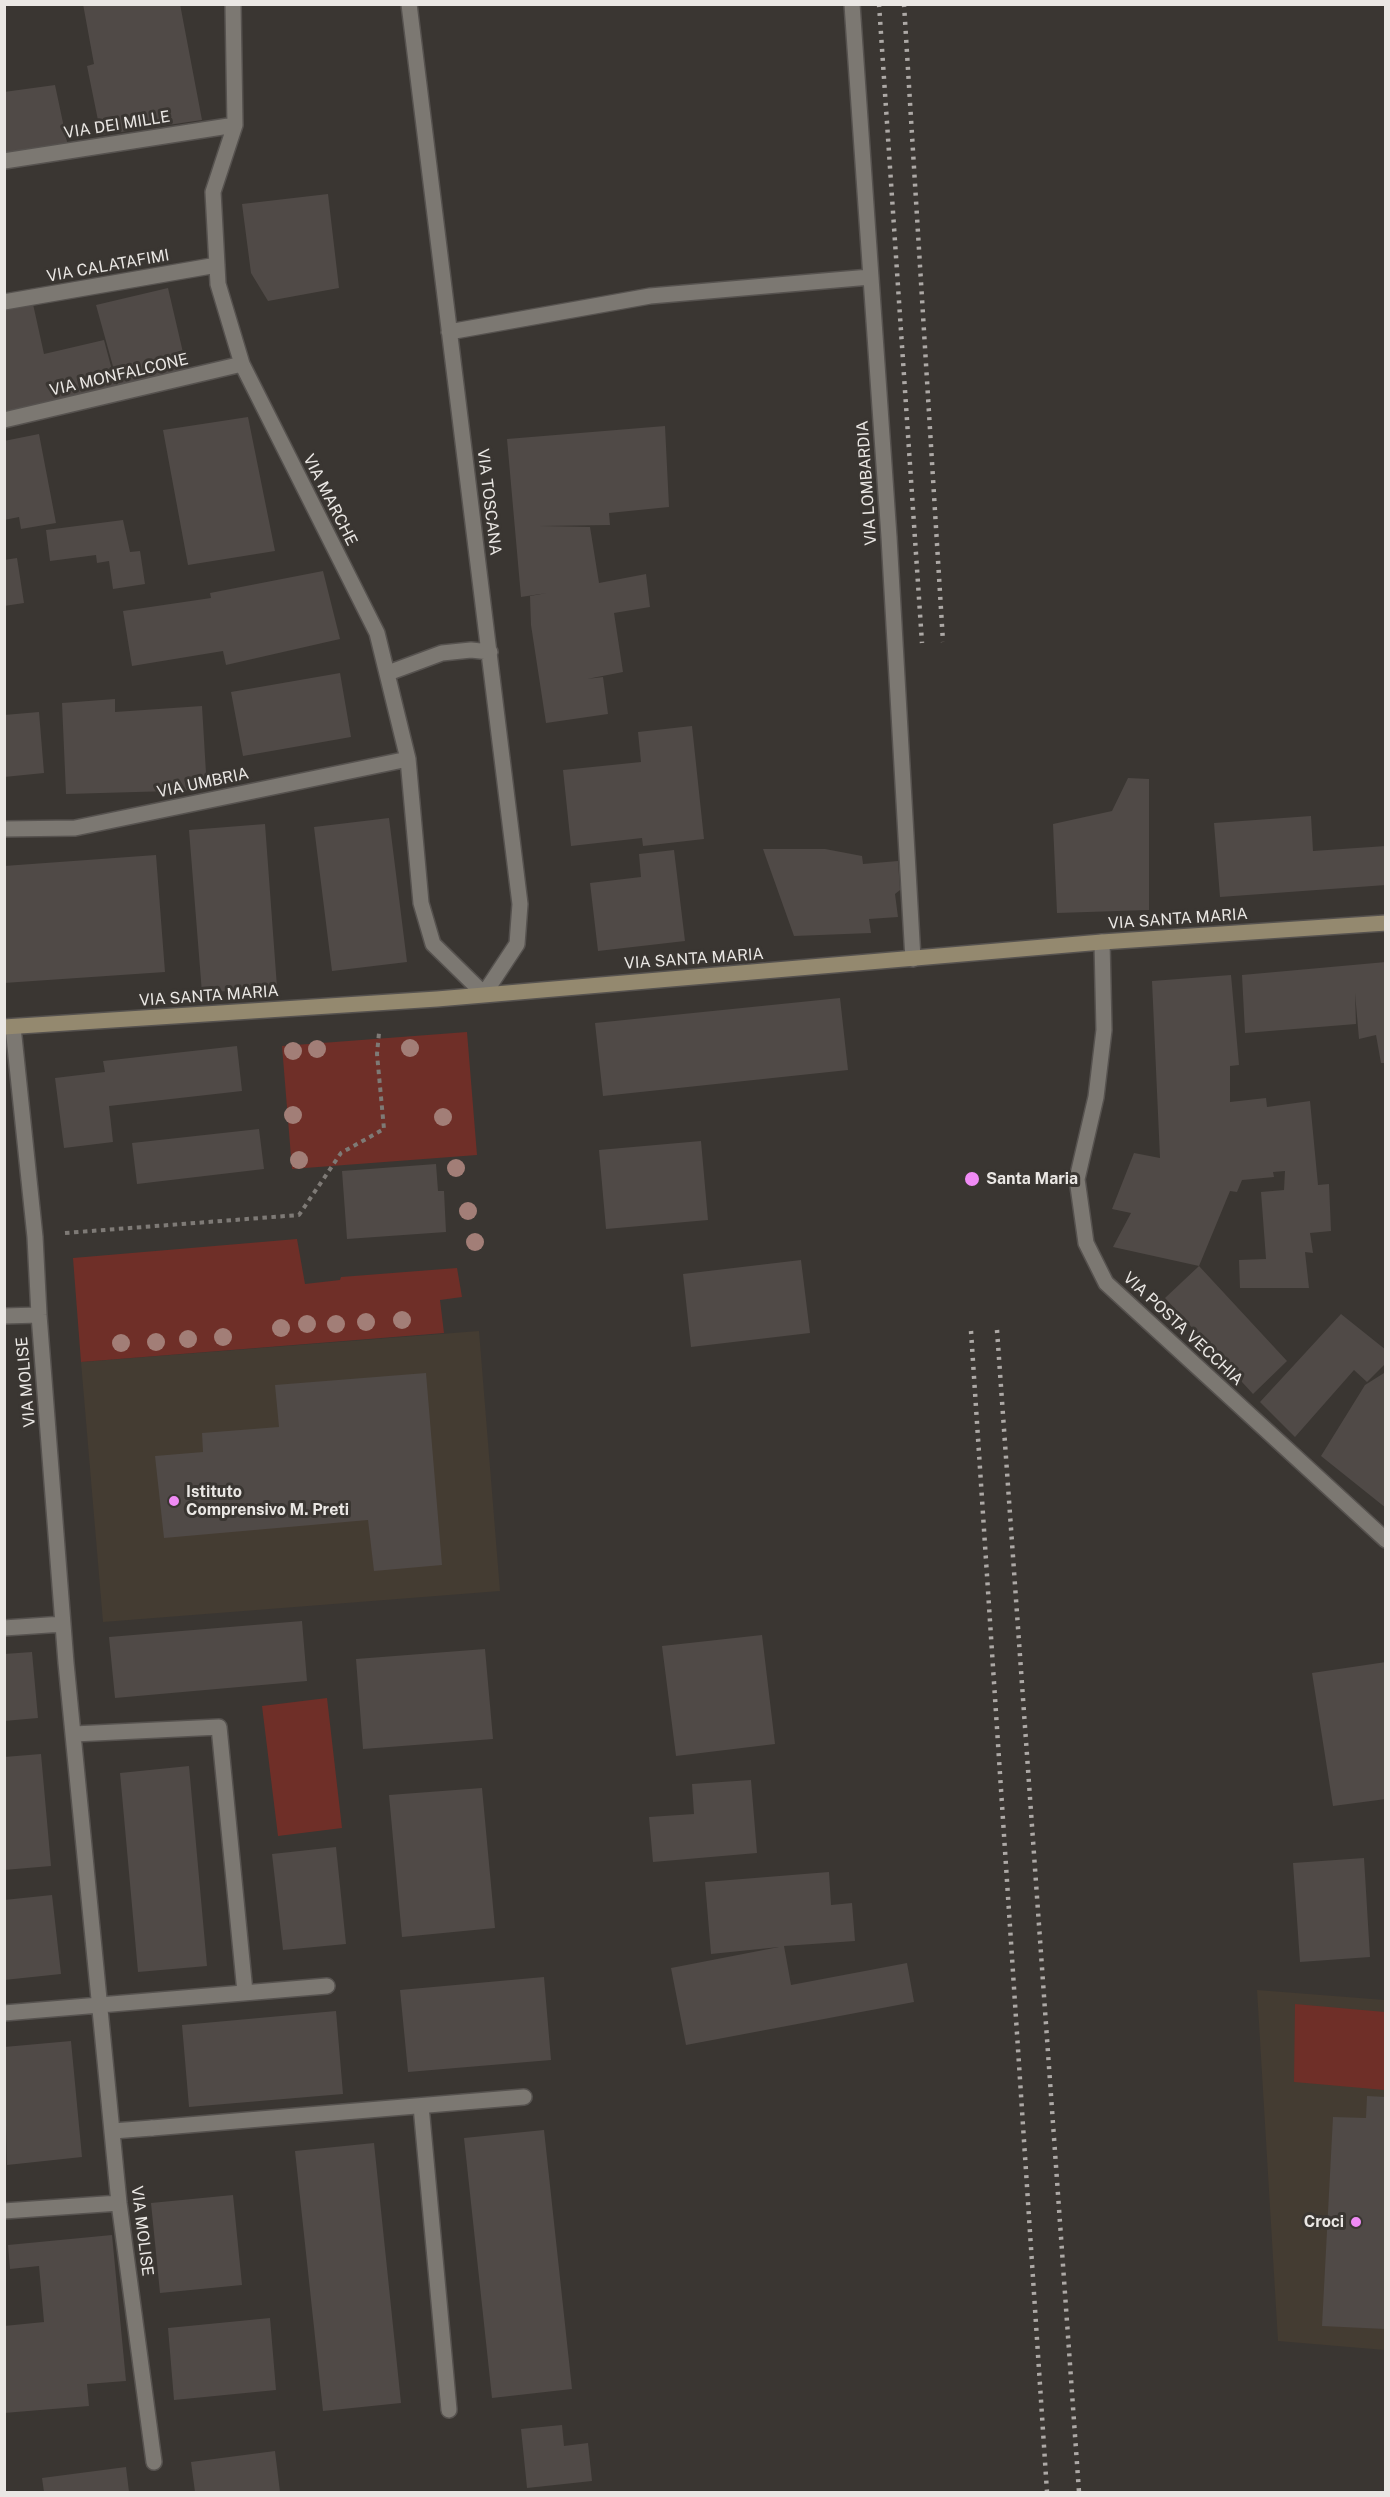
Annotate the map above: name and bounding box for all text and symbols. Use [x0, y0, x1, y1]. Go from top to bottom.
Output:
street label: VIA DEI MILLE [63, 107, 171, 143]
street label: VIA CALATAFIMI [45, 246, 171, 286]
street label: VIA MONFALCONE [48, 350, 190, 400]
street label: VIA LOMBARDIA [853, 420, 881, 546]
street label: VIA TOSCANA [473, 447, 505, 557]
street label: VIA MARCHE [299, 451, 361, 549]
street label: VIA UMBRIA [155, 764, 251, 802]
street label: VIA SANTA MARIA [1108, 905, 1248, 933]
street label: VIA SANTA MARIA [624, 945, 764, 973]
street label: VIA SANTA MARIA [139, 982, 279, 1010]
place label: Santa Maria [986, 1169, 1078, 1189]
marker: Santa Maria [963, 1170, 981, 1188]
street label: VIA POSTA VECCHIA [1119, 1268, 1247, 1390]
street label: VIA MOLISE [12, 1336, 40, 1428]
place label: Istituto Comprensivo M. Preti [186, 1482, 349, 1520]
marker: Istituto Comprensivo M. Preti [167, 1494, 181, 1508]
street label: VIA MOLISE [127, 2185, 157, 2277]
place label: Croci [1304, 2212, 1344, 2232]
marker: Croci [1349, 2215, 1363, 2229]

